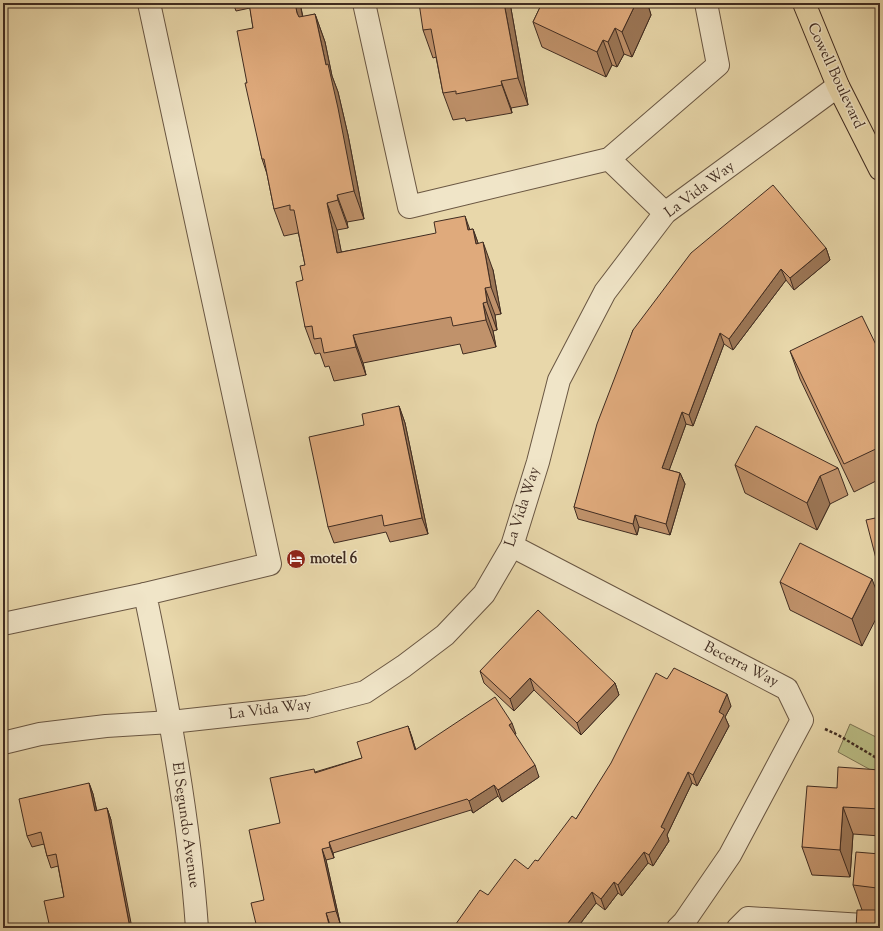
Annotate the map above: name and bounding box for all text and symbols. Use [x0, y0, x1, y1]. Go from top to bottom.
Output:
street label: Cowell Boulevard [801, 20, 869, 133]
street label: La Vida Way [660, 156, 740, 223]
street label: La Vida Way [500, 464, 546, 550]
hotel icon: motel 6 [285, 548, 307, 570]
place label: motel 6 [310, 549, 358, 570]
street label: Becerra Way [700, 637, 783, 693]
street label: La Vida Way [227, 694, 313, 725]
street label: El Segundo Avenue [166, 761, 204, 889]

